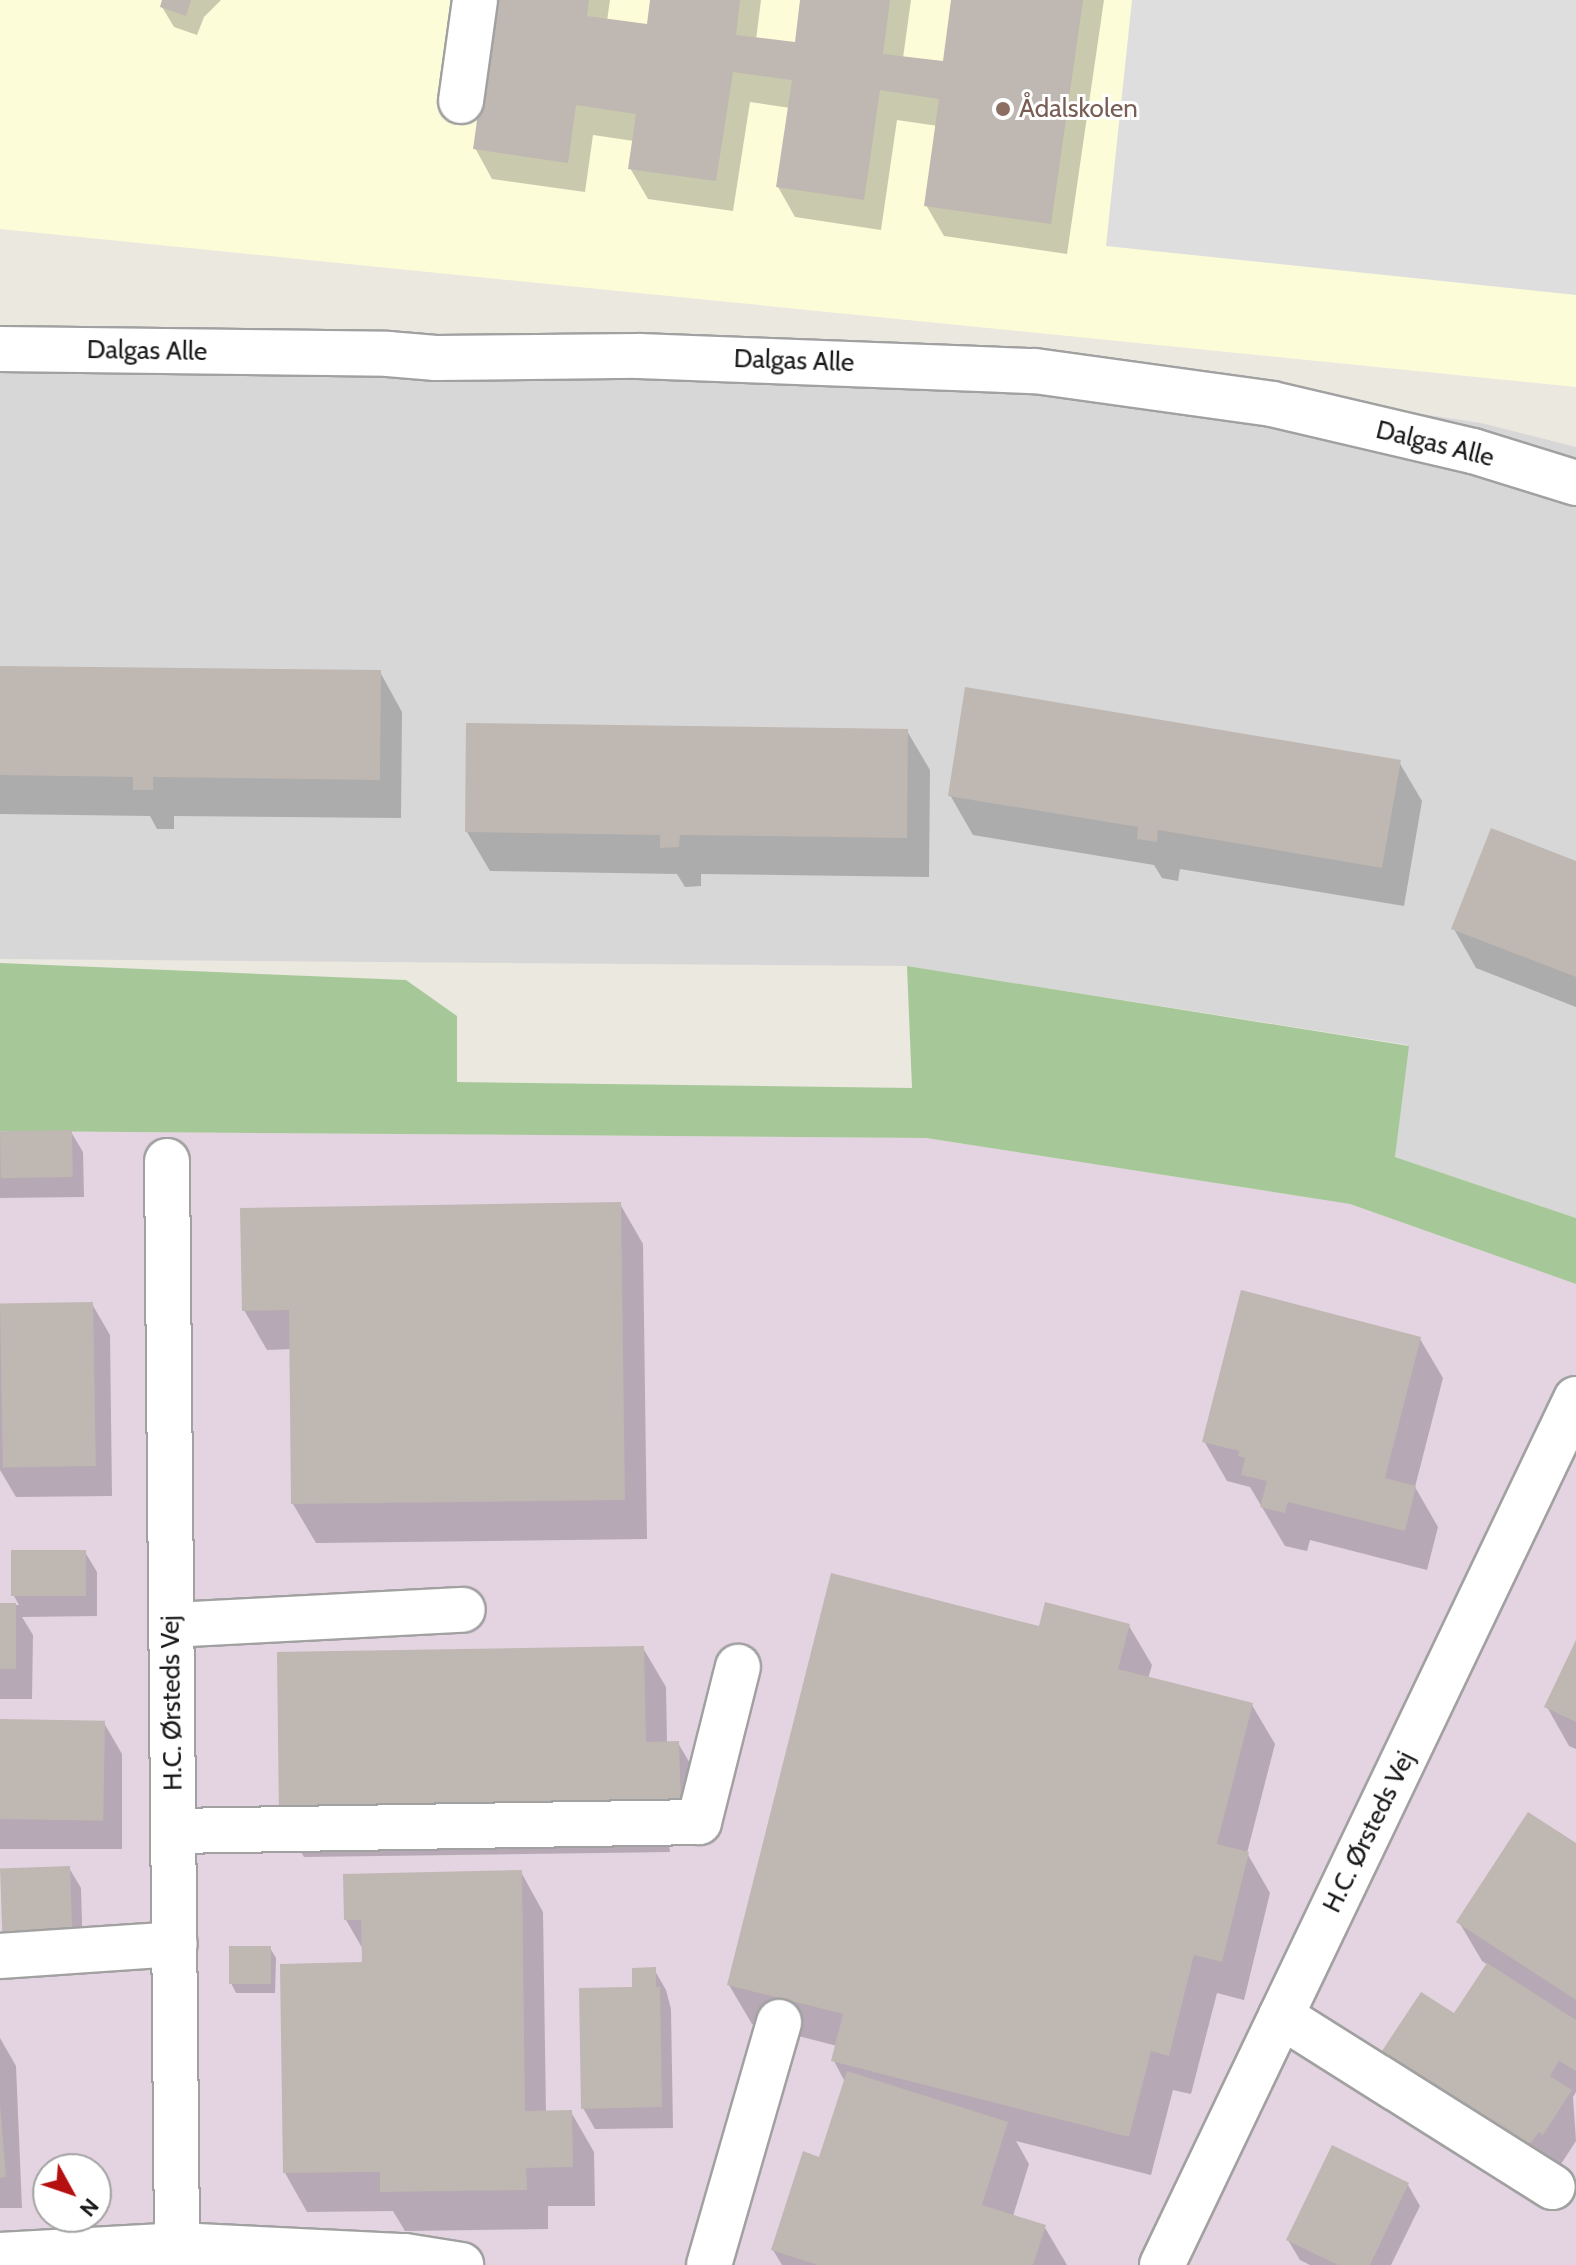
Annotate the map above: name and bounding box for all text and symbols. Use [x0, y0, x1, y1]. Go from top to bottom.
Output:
place label: Ådalskolen [1019, 93, 1138, 125]
marker: Ådalskolen [994, 100, 1012, 118]
street label: Dalgas Alle [86, 334, 208, 368]
street label: Dalgas Alle [733, 343, 855, 379]
street label: Dalgas Alle [1373, 414, 1497, 474]
street label: H.C. Ørsteds Vej [155, 1615, 189, 1791]
street label: H.C. Ørsteds Vej [1316, 1746, 1422, 1918]
north arrow [32, 2153, 112, 2233]
text: N [74, 2193, 105, 2222]

